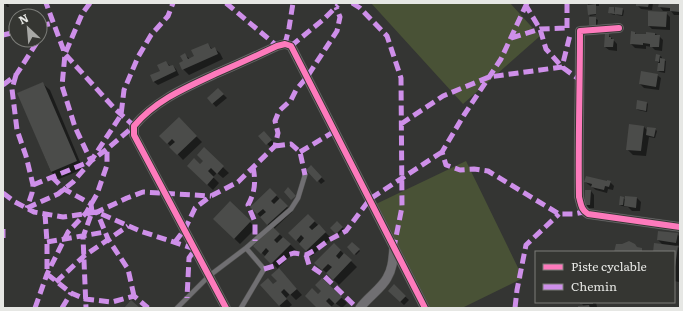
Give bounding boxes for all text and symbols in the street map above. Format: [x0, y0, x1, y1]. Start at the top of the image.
north arrow [8, 8, 48, 48]
text: N [16, 9, 31, 27]
legend [535, 251, 675, 303]
text: Piste cyclable [571, 257, 647, 275]
text: Chemin [571, 277, 617, 295]

